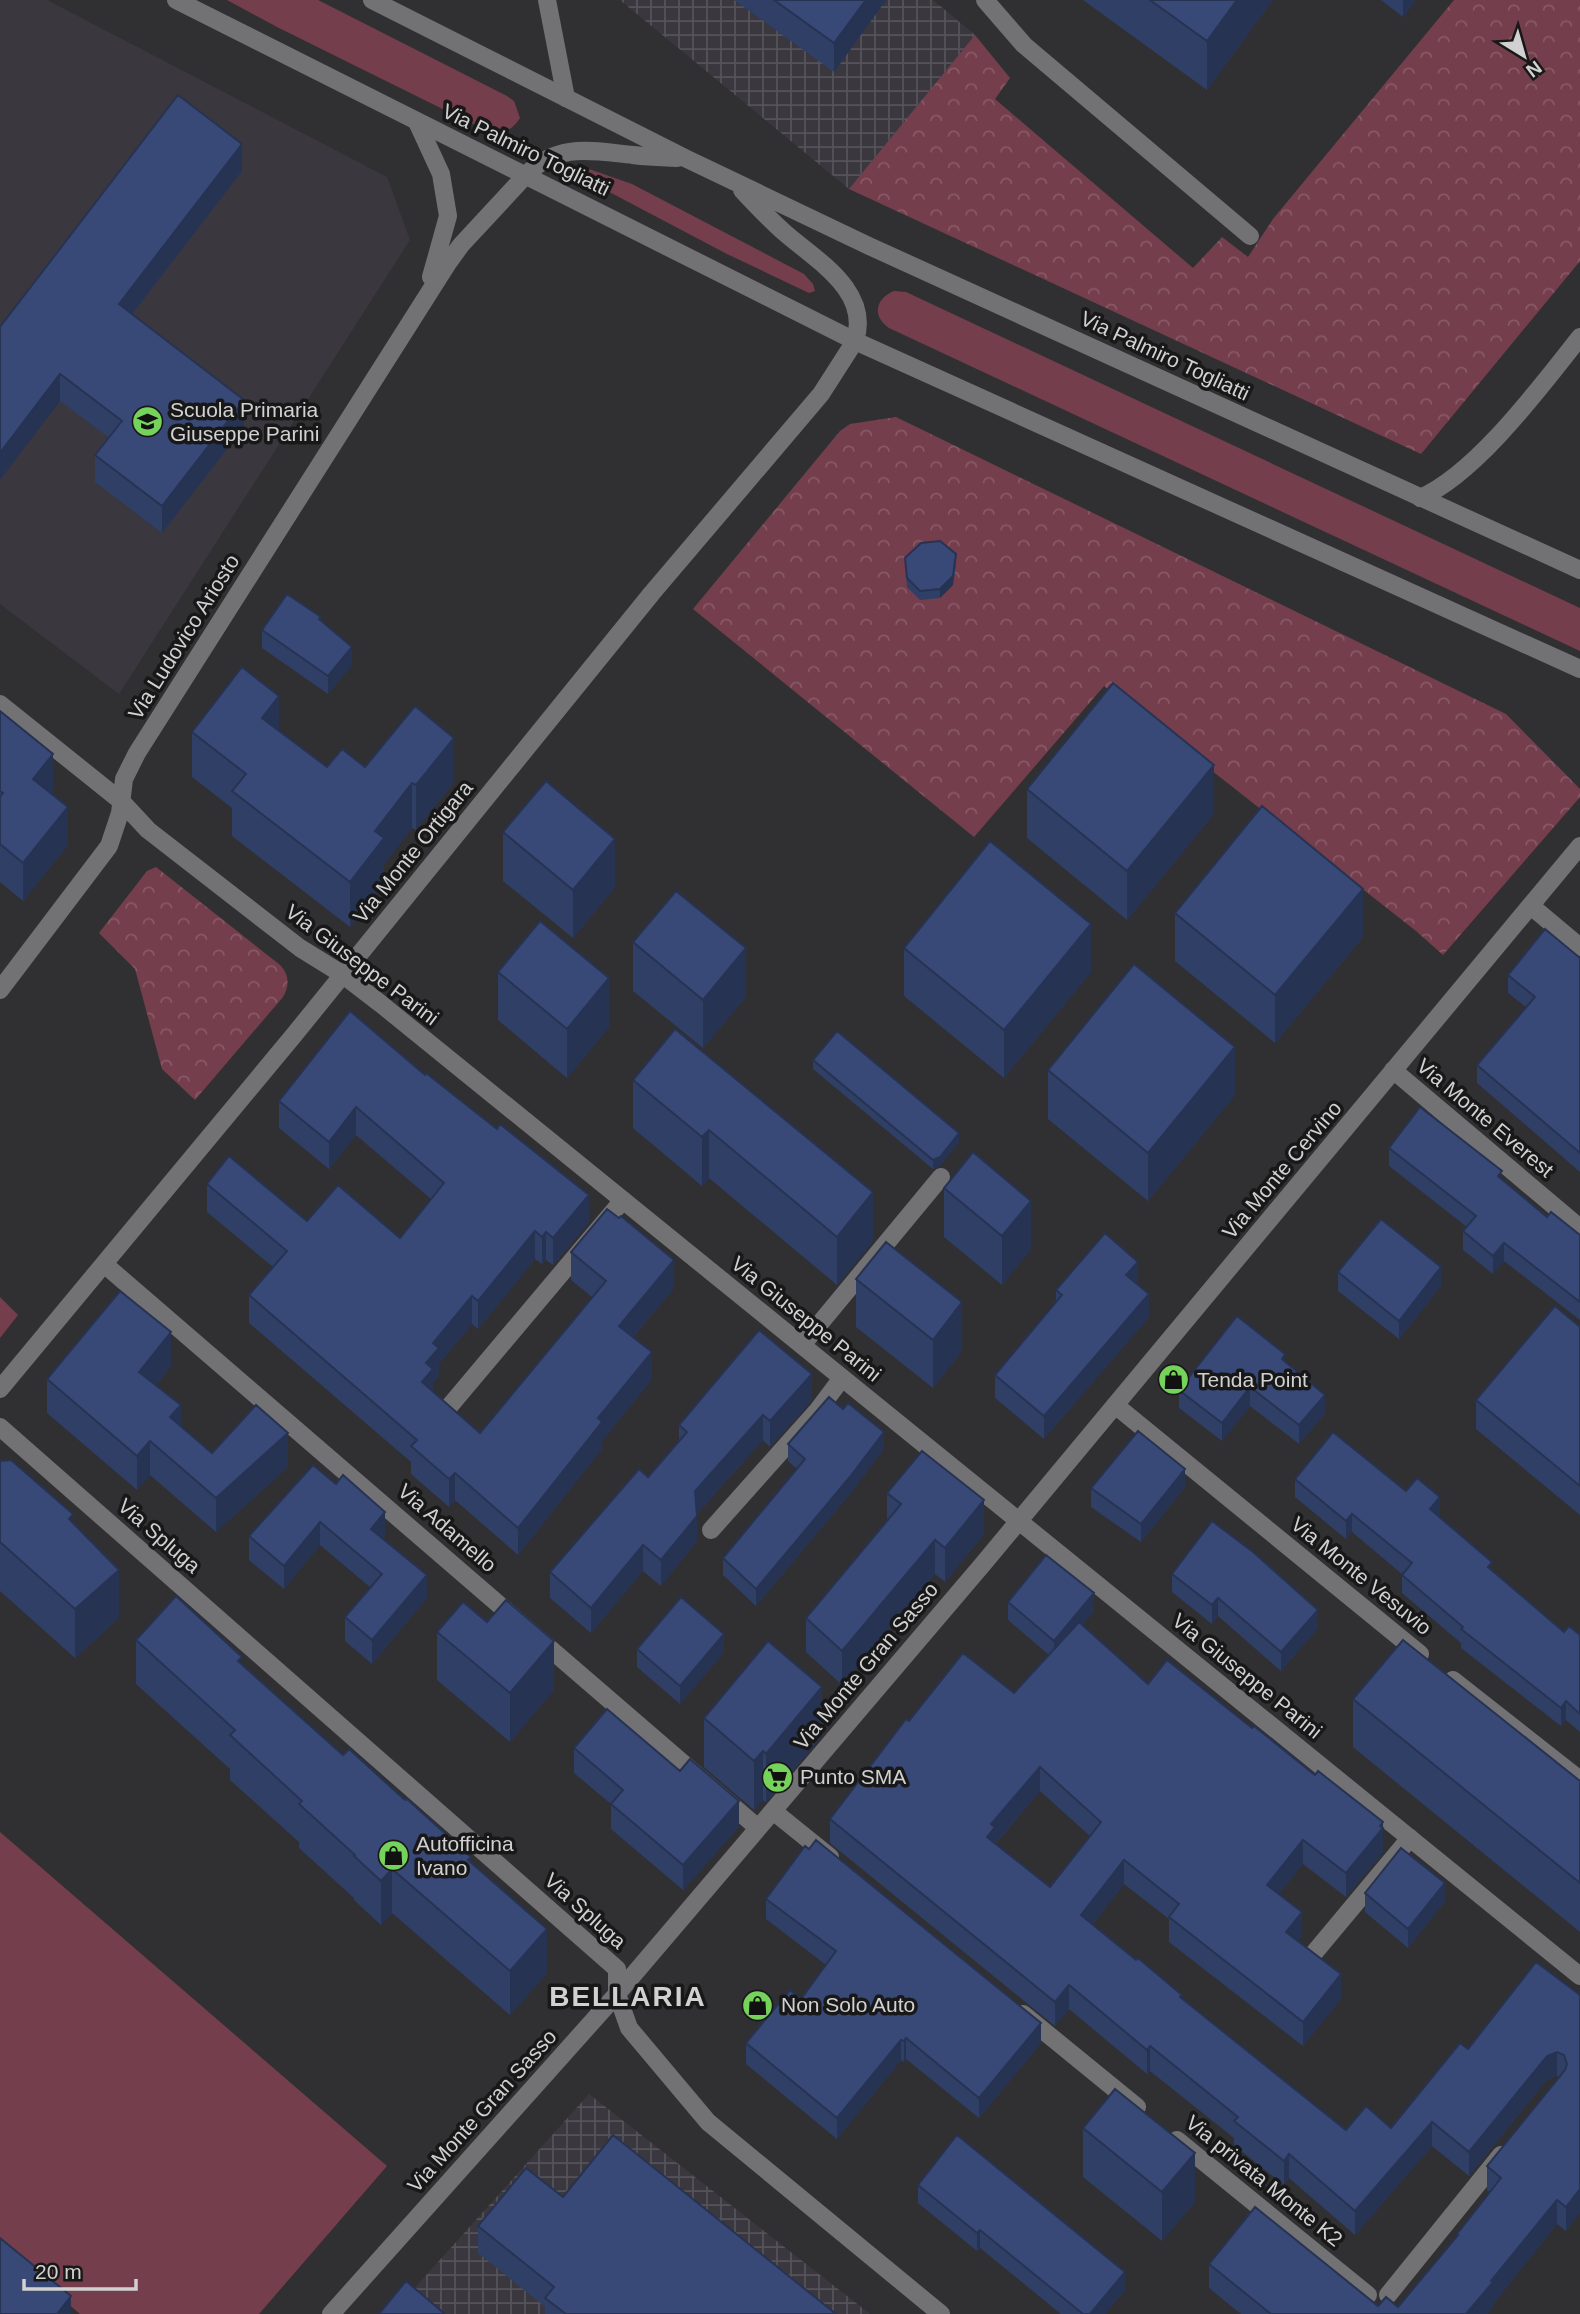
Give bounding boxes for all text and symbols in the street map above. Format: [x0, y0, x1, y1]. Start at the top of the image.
north arrow [1489, 21, 1559, 91]
text: N [1522, 57, 1546, 82]
street label: Via Palmiro Togliatti [439, 99, 614, 200]
street label: Via Palmiro Togliatti [1077, 306, 1253, 405]
place label: Scuola Primaria Giuseppe Parini [170, 398, 319, 445]
school or university icon: Scuola Primaria Giuseppe Parini [130, 405, 164, 439]
street label: Via Ludovico Ariosto [124, 550, 244, 723]
street label: Via Monte Ortigara [348, 776, 477, 927]
street label: Via Giuseppe Parini [281, 900, 443, 1030]
street label: Via Monte Everest [1412, 1054, 1558, 1182]
street label: Via Monte Cervino [1217, 1096, 1346, 1243]
street label: Via Giuseppe Parini [727, 1251, 886, 1386]
shop icon: Tenda Point [1157, 1363, 1191, 1397]
place label: Tenda Point [1197, 1368, 1308, 1391]
street label: Via Adamello [394, 1479, 501, 1576]
street label: Via Spluga [114, 1494, 205, 1578]
street label: Via Monte Vesuvio [1287, 1512, 1436, 1639]
street label: Via Monte Gran Sasso [789, 1578, 942, 1754]
street label: Via Giuseppe Parini [1168, 1608, 1327, 1743]
supermarket icon: Punto SMA [760, 1760, 794, 1794]
place label: Punto SMA [800, 1765, 906, 1788]
place label: Autofficina Ivano [416, 1832, 514, 1879]
shop icon: Autofficina Ivano [376, 1839, 410, 1873]
street label: Via Spluga [540, 1868, 631, 1953]
district label: BELLARIA [549, 1981, 707, 2012]
shop icon: Non Solo Auto [741, 1988, 775, 2022]
place label: Non Solo Auto [781, 1993, 915, 2016]
street label: Via Monte Gran Sasso [403, 2025, 561, 2197]
street label: Via privata Monte K2 [1181, 2110, 1347, 2251]
scale bar [24, 2248, 136, 2292]
text: 20 m [35, 2260, 82, 2283]

